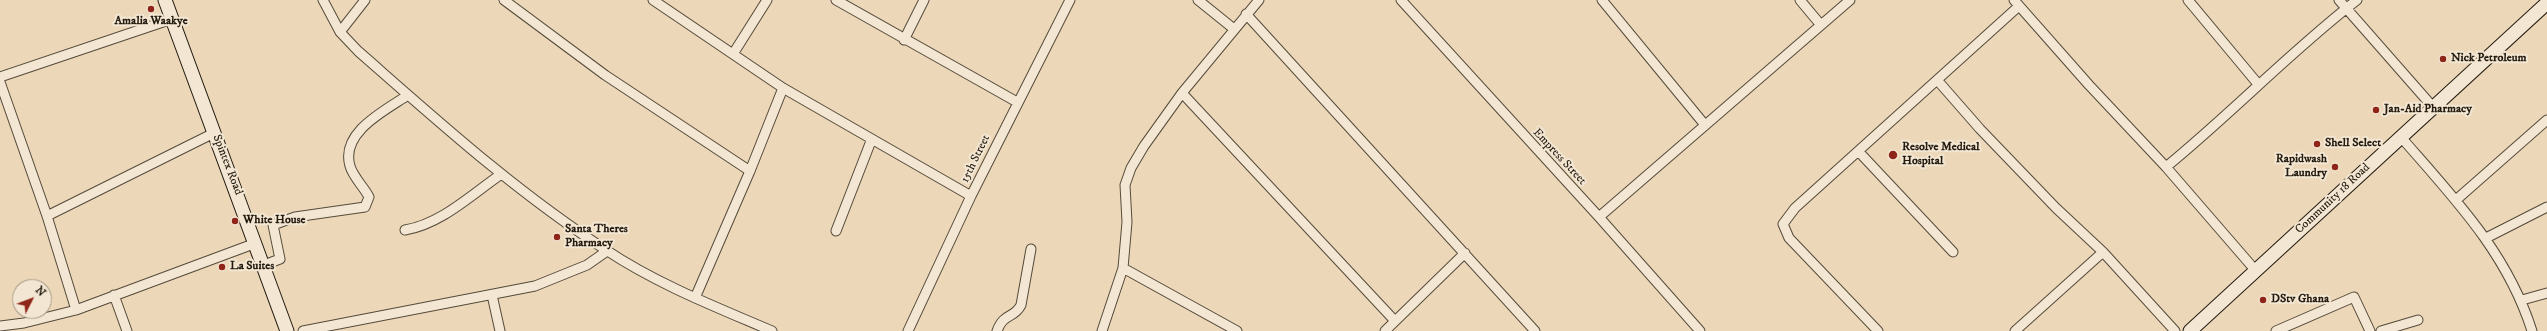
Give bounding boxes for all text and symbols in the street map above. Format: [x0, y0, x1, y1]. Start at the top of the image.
marker: Amalia Waakye [146, 4, 156, 14]
place label: Amalia Waakye [114, 15, 188, 29]
place label: Nick Petroleum [2451, 52, 2527, 66]
marker: Nick Petroleum [2438, 54, 2448, 64]
place label: Jan-Aid Pharmacy [2384, 103, 2472, 117]
marker: Jan-Aid Pharmacy [2371, 105, 2381, 115]
street label: Empress Street [1529, 126, 1589, 188]
street label: Spintex Road [209, 133, 245, 197]
street label: 15th Street [958, 133, 994, 185]
place label: Shell Select [2325, 137, 2381, 151]
marker: Shell Select [2312, 139, 2322, 149]
place label: Resolve Medical Hospital [1902, 141, 1980, 169]
marker: Resolve Medical Hospital [1887, 149, 1899, 161]
place label: Rapidwash Laundry [2276, 153, 2327, 181]
street label: Community 18 Road [2293, 161, 2373, 237]
marker: Rapidwash Laundry [2330, 162, 2340, 172]
place label: White House [243, 214, 306, 228]
marker: White House [230, 216, 240, 226]
place label: Santa Theres Pharmacy [565, 223, 628, 251]
marker: Santa Theres Pharmacy [552, 232, 562, 242]
place label: La Suites [230, 260, 274, 274]
marker: La Suites [217, 262, 227, 272]
north arrow [12, 279, 52, 319]
text: N [32, 284, 48, 300]
place label: DStv Ghana [2271, 293, 2329, 307]
marker: DStv Ghana [2258, 295, 2268, 305]

